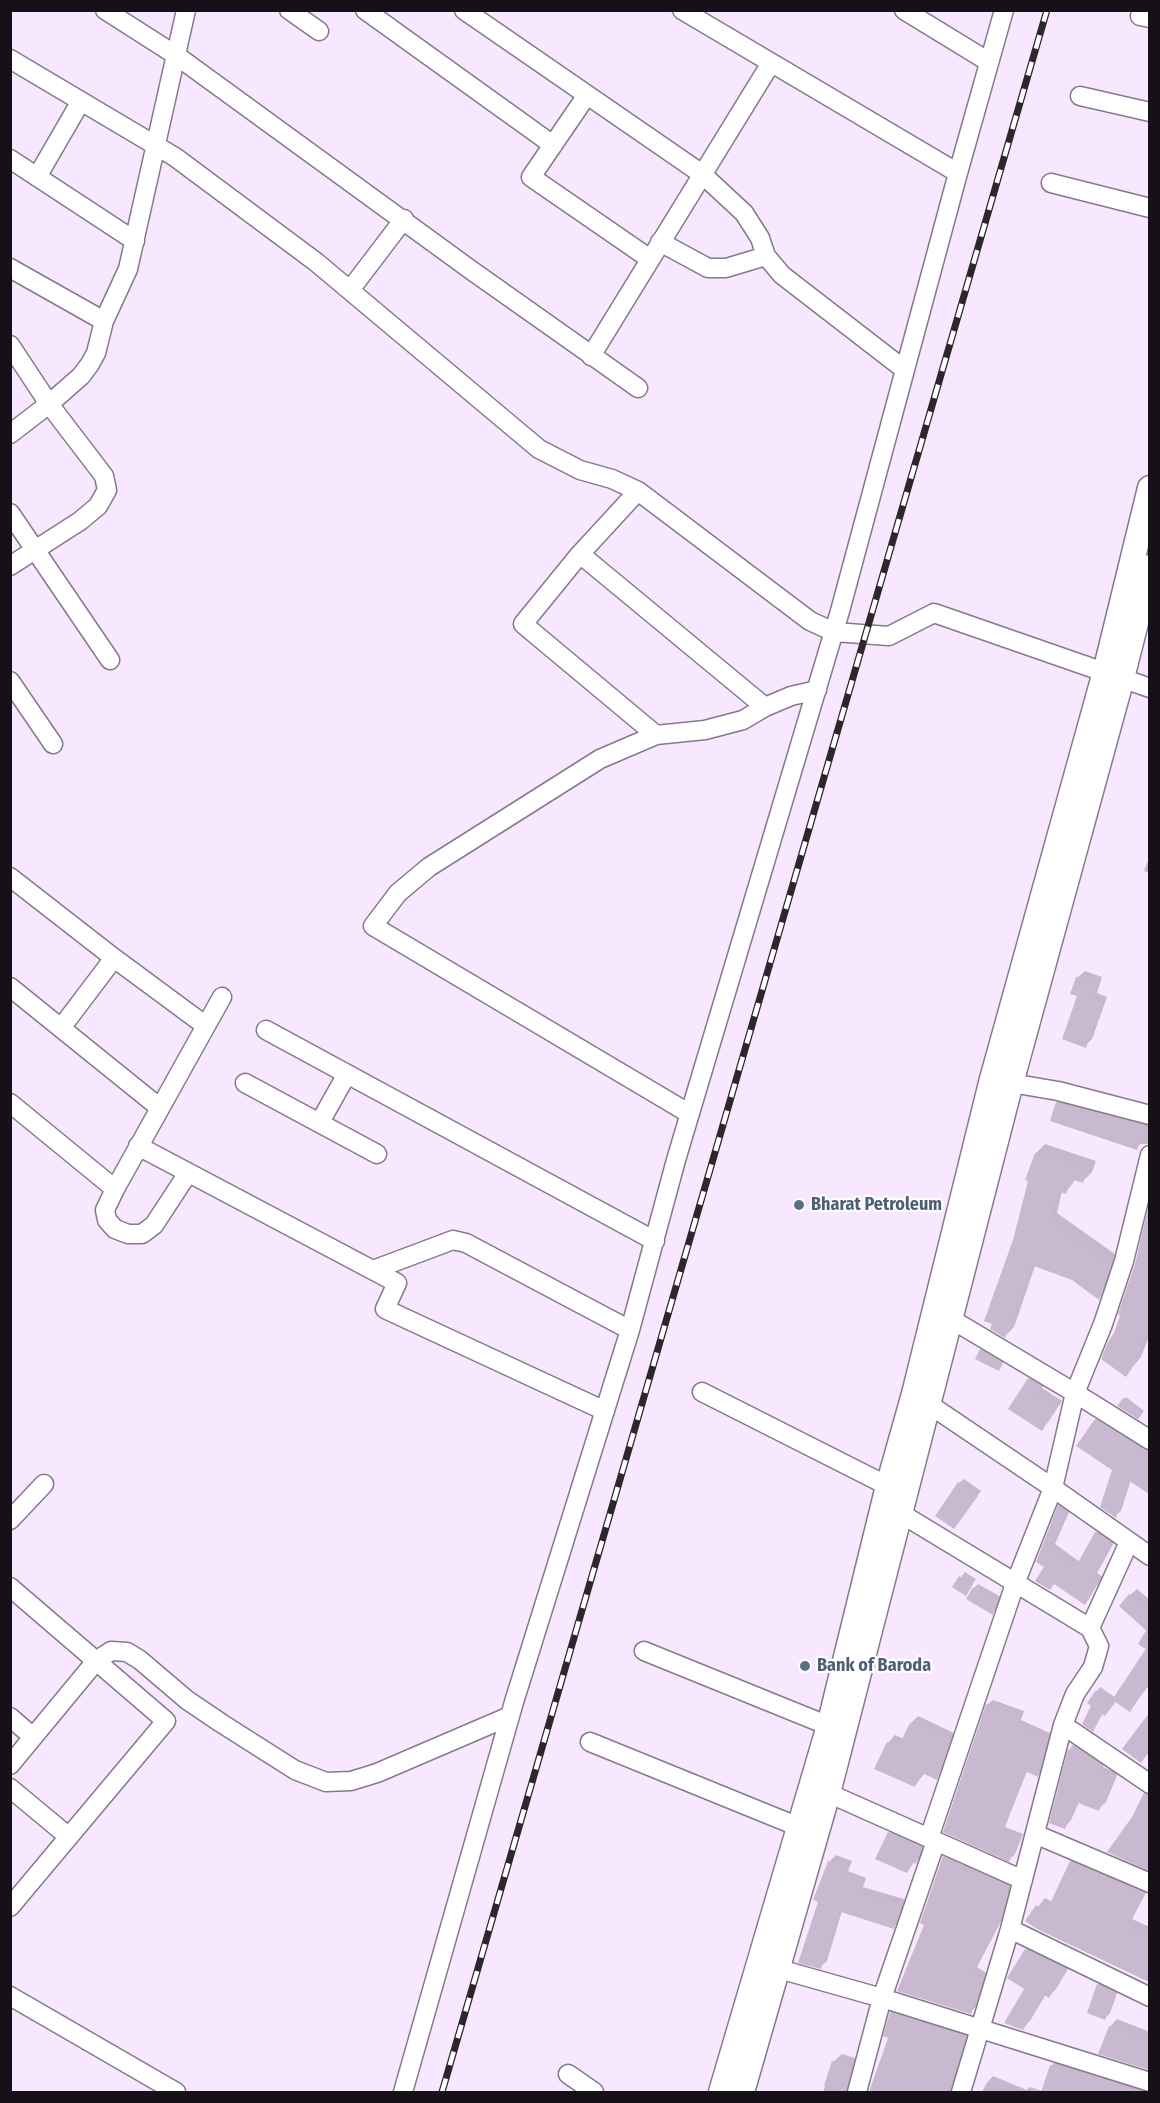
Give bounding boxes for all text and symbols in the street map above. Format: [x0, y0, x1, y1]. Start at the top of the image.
place label: Bharat Petroleum [811, 1194, 942, 1216]
marker: Bharat Petroleum [792, 1198, 806, 1212]
place label: Bank of Baroda [817, 1655, 931, 1677]
marker: Bank of Baroda [798, 1659, 812, 1673]

